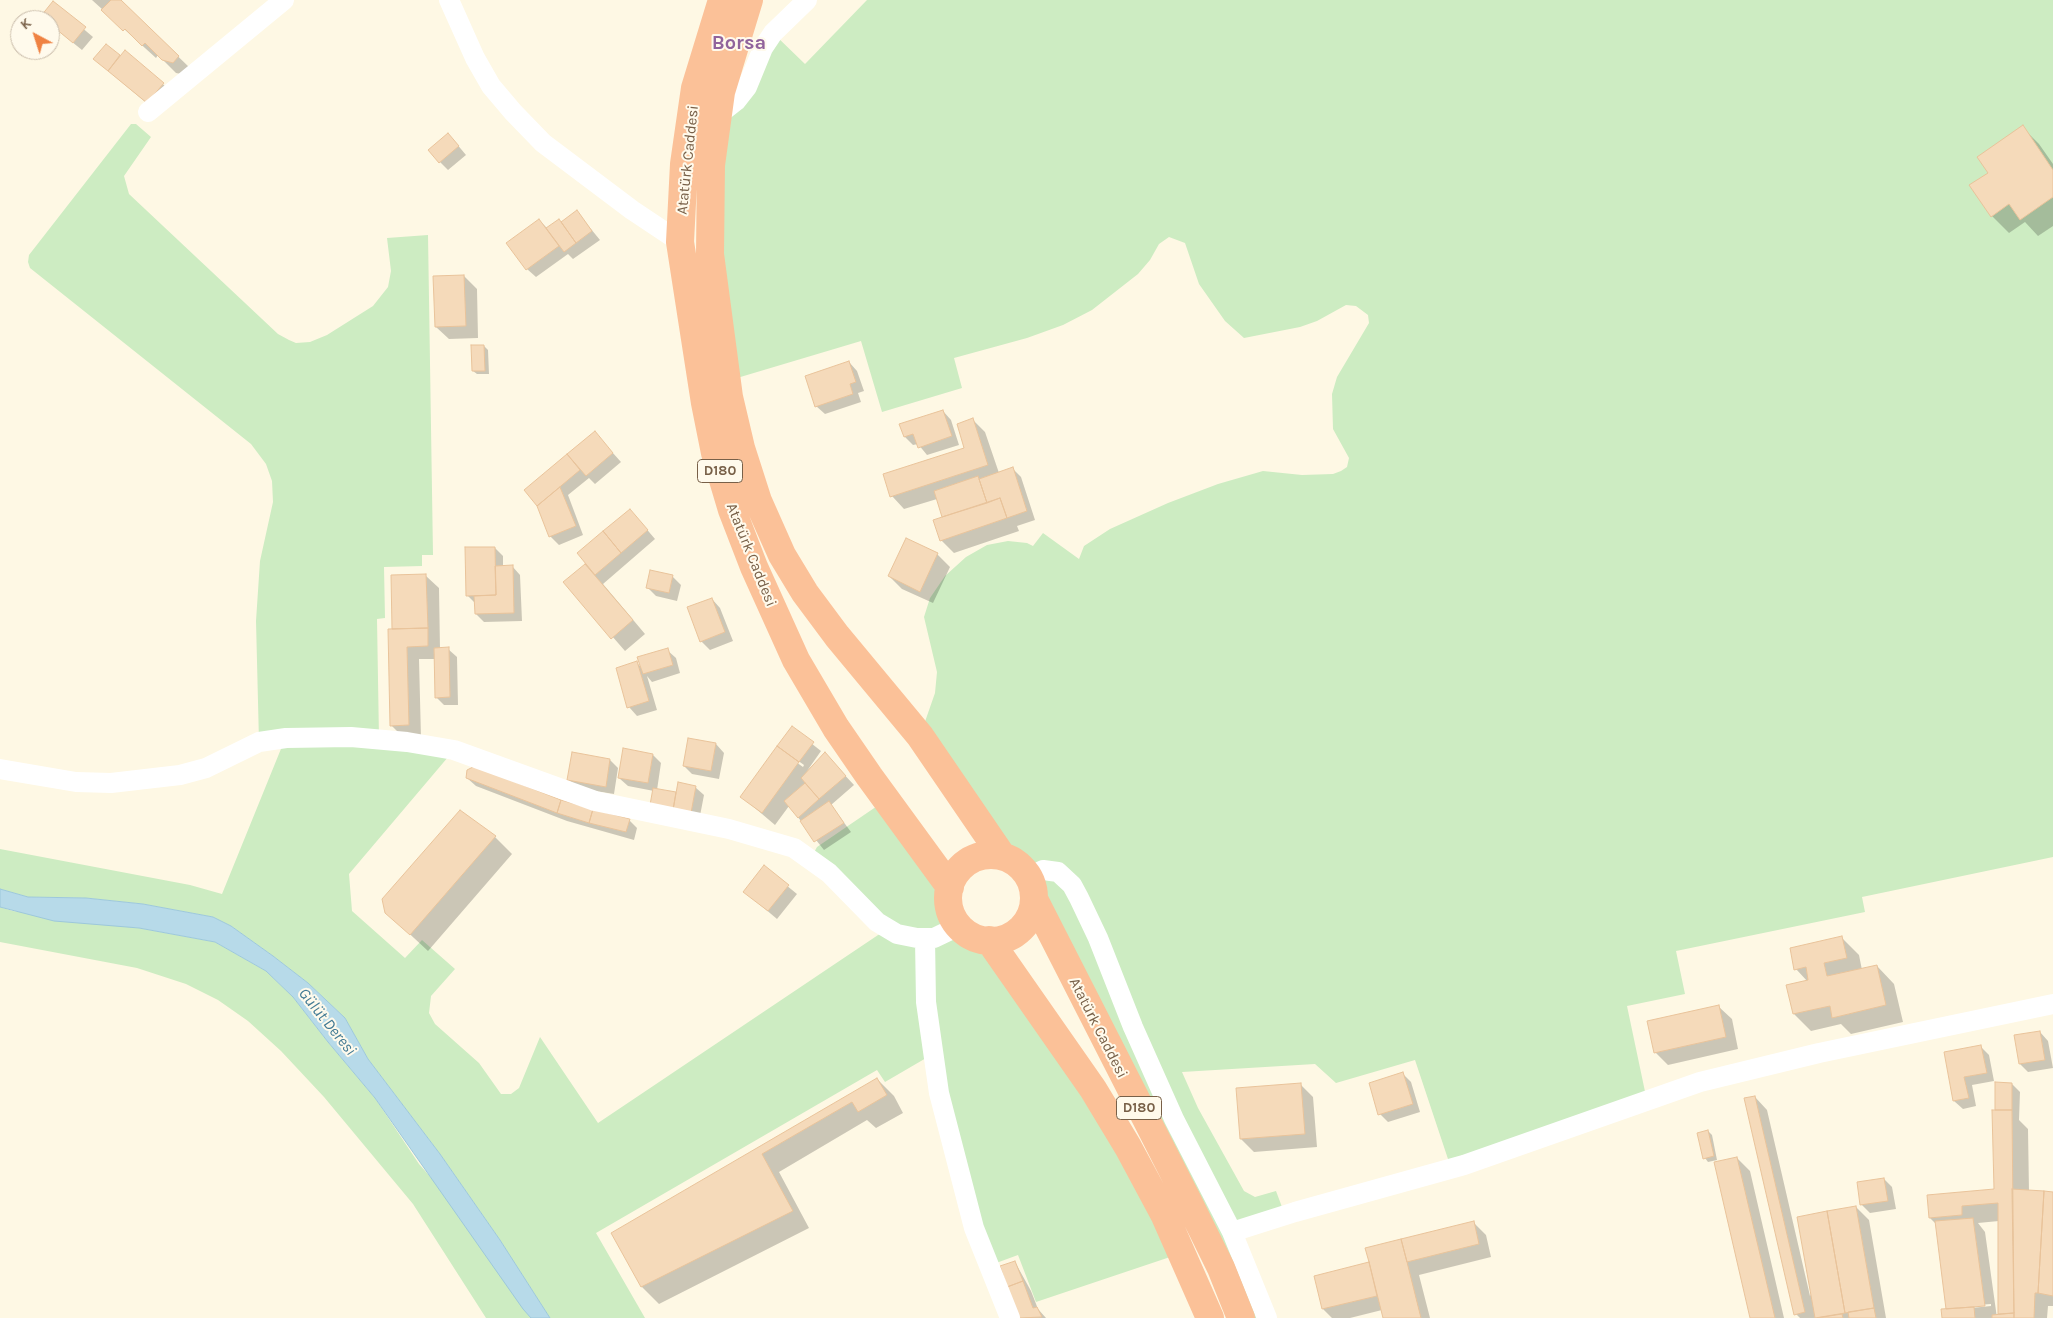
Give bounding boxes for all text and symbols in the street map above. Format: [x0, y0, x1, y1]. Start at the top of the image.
north arrow [10, 10, 60, 60]
text: K [17, 14, 35, 33]
district label: Borsa [712, 31, 766, 55]
street label: Atatürk Caddesi [673, 104, 703, 216]
road number: D180 [698, 460, 742, 482]
street label: Atatürk Caddesi [722, 501, 780, 609]
street label: Atatürk Caddesi [1065, 975, 1131, 1081]
water label: Gülüt Deresi [294, 984, 360, 1060]
road number: D180 [1116, 1096, 1162, 1120]

